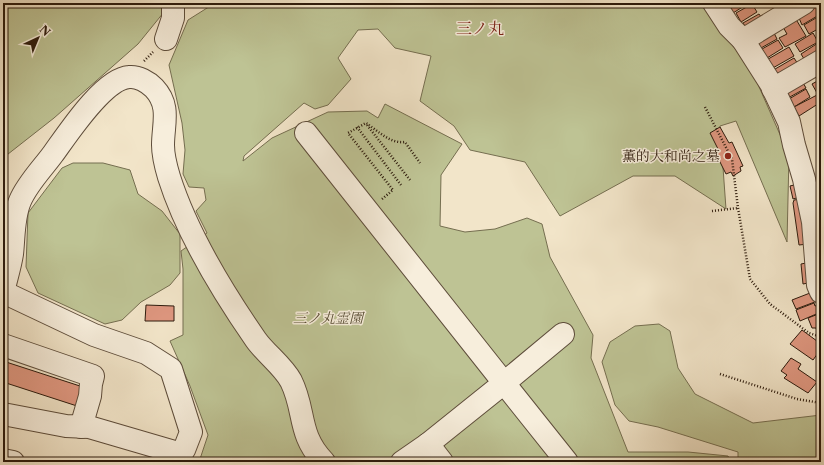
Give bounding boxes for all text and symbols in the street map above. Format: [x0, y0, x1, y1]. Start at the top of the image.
north arrow [18, 18, 58, 58]
district label: 三ノ丸 [456, 18, 504, 38]
text: N [37, 22, 54, 39]
place label: 薫的大和尚之墓 [622, 147, 720, 165]
marker: 薫的大和尚之墓 [723, 151, 733, 161]
park label: 三ノ丸霊園 [293, 309, 365, 327]

